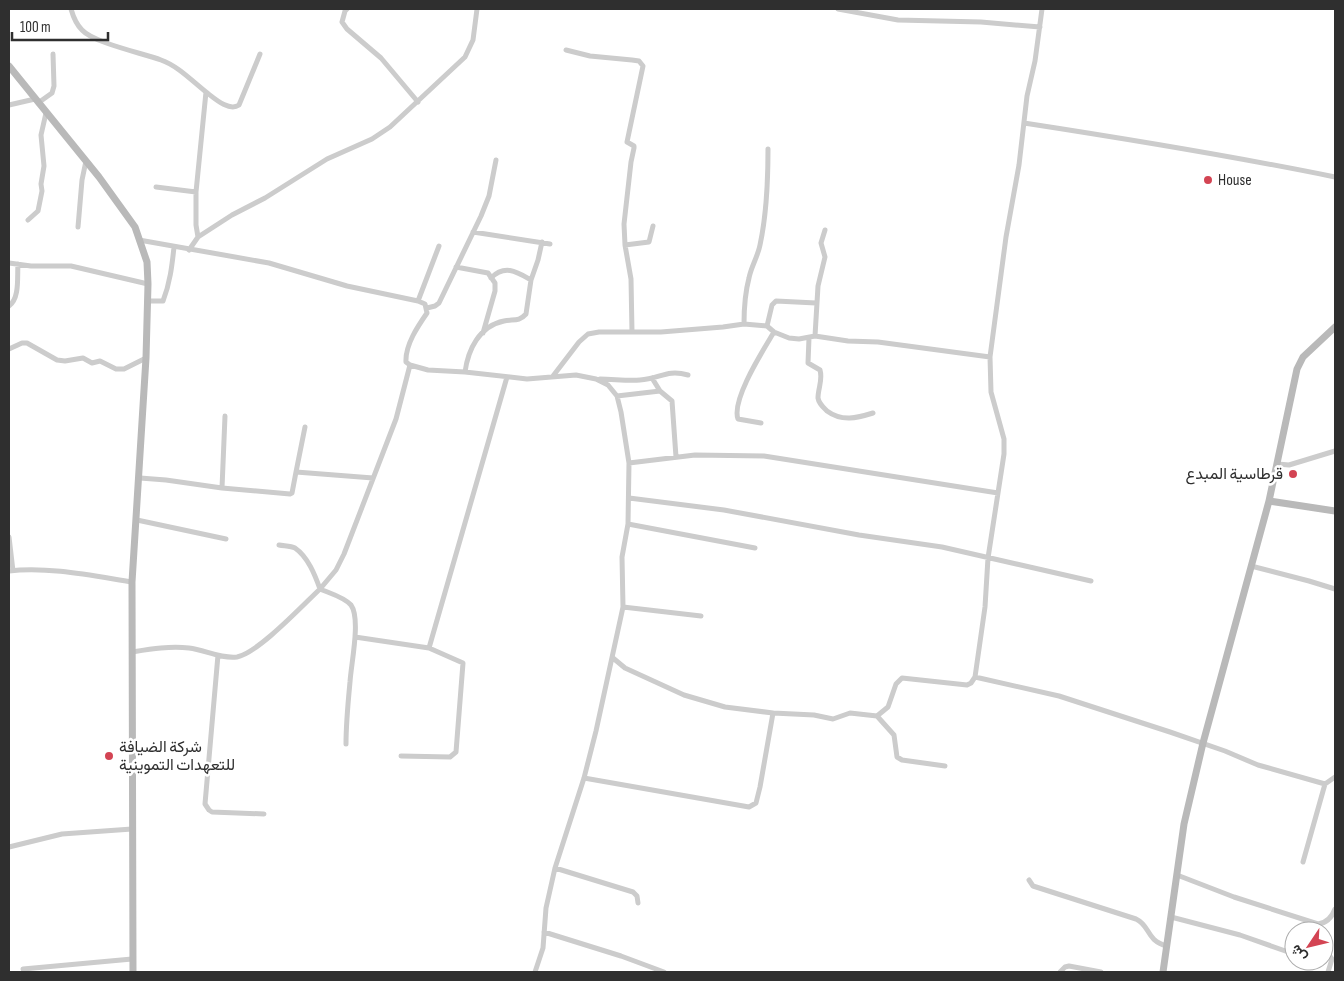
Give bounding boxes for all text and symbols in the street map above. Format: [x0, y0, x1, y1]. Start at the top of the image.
scale bar [12, 10, 109, 42]
text: 100 m [20, 18, 51, 37]
place label: House [1218, 171, 1252, 190]
marker: House [1202, 174, 1214, 186]
place label: قرطاسية المبدع [1185, 465, 1283, 485]
marker: قرطاسية المبدع [1287, 468, 1299, 480]
place label: شركة الضيافة للتعهدات التموينية [119, 738, 235, 775]
marker: شركة الضيافة للتعهدات التموينية [103, 750, 115, 762]
north arrow [1284, 921, 1334, 971]
text: ش [1287, 941, 1311, 965]

